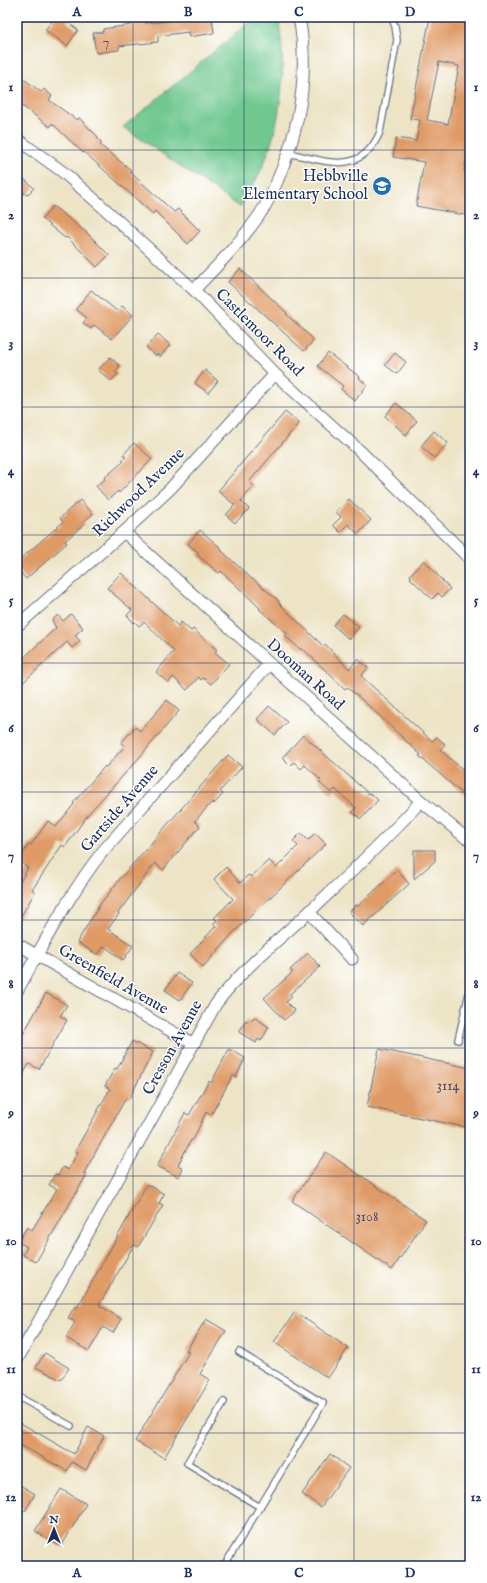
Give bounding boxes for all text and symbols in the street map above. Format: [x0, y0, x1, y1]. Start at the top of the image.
text: A [72, 4, 83, 21]
text: B [184, 4, 193, 21]
text: C [294, 4, 304, 21]
text: D [405, 4, 416, 21]
house number: 7 [103, 33, 109, 51]
text: 1 [9, 79, 14, 96]
text: 1 [474, 79, 479, 96]
place label: Hebbville Elementary School [242, 167, 369, 205]
school or university icon: Hebbville Elementary School [371, 175, 393, 197]
text: 2 [8, 207, 14, 224]
text: 2 [473, 207, 479, 224]
street label: Castlemoor Road [211, 285, 307, 381]
text: 3 [9, 335, 14, 352]
text: 3 [474, 335, 479, 352]
street label: Richwood Avenue [89, 444, 189, 542]
text: 4 [8, 463, 15, 480]
text: 4 [473, 463, 480, 480]
text: 5 [9, 592, 14, 609]
text: 5 [474, 592, 479, 609]
street label: Dooman Road [262, 635, 348, 715]
text: 6 [8, 720, 14, 737]
text: 6 [473, 720, 479, 737]
street label: Gartside Avenue [77, 761, 163, 857]
text: 7 [8, 848, 14, 865]
text: 7 [473, 848, 479, 865]
street label: Greenfield Avenue [54, 940, 172, 1020]
text: 8 [8, 976, 14, 993]
text: 8 [473, 976, 479, 993]
street label: Cresson Avenue [139, 997, 207, 1099]
house number: 3114 [437, 1077, 459, 1095]
text: 9 [7, 1105, 14, 1122]
text: 9 [472, 1105, 479, 1122]
house number: 3108 [356, 1208, 378, 1226]
text: 10 [5, 1233, 17, 1250]
text: 10 [470, 1233, 482, 1250]
text: 11 [6, 1361, 16, 1378]
text: 11 [471, 1361, 481, 1378]
text: 12 [6, 1489, 16, 1506]
text: 12 [471, 1489, 481, 1506]
north arrow [34, 1509, 74, 1549]
text: N [48, 1513, 59, 1527]
text: A [72, 1565, 83, 1582]
text: B [184, 1565, 193, 1582]
text: C [294, 1565, 304, 1582]
text: D [405, 1565, 416, 1582]

